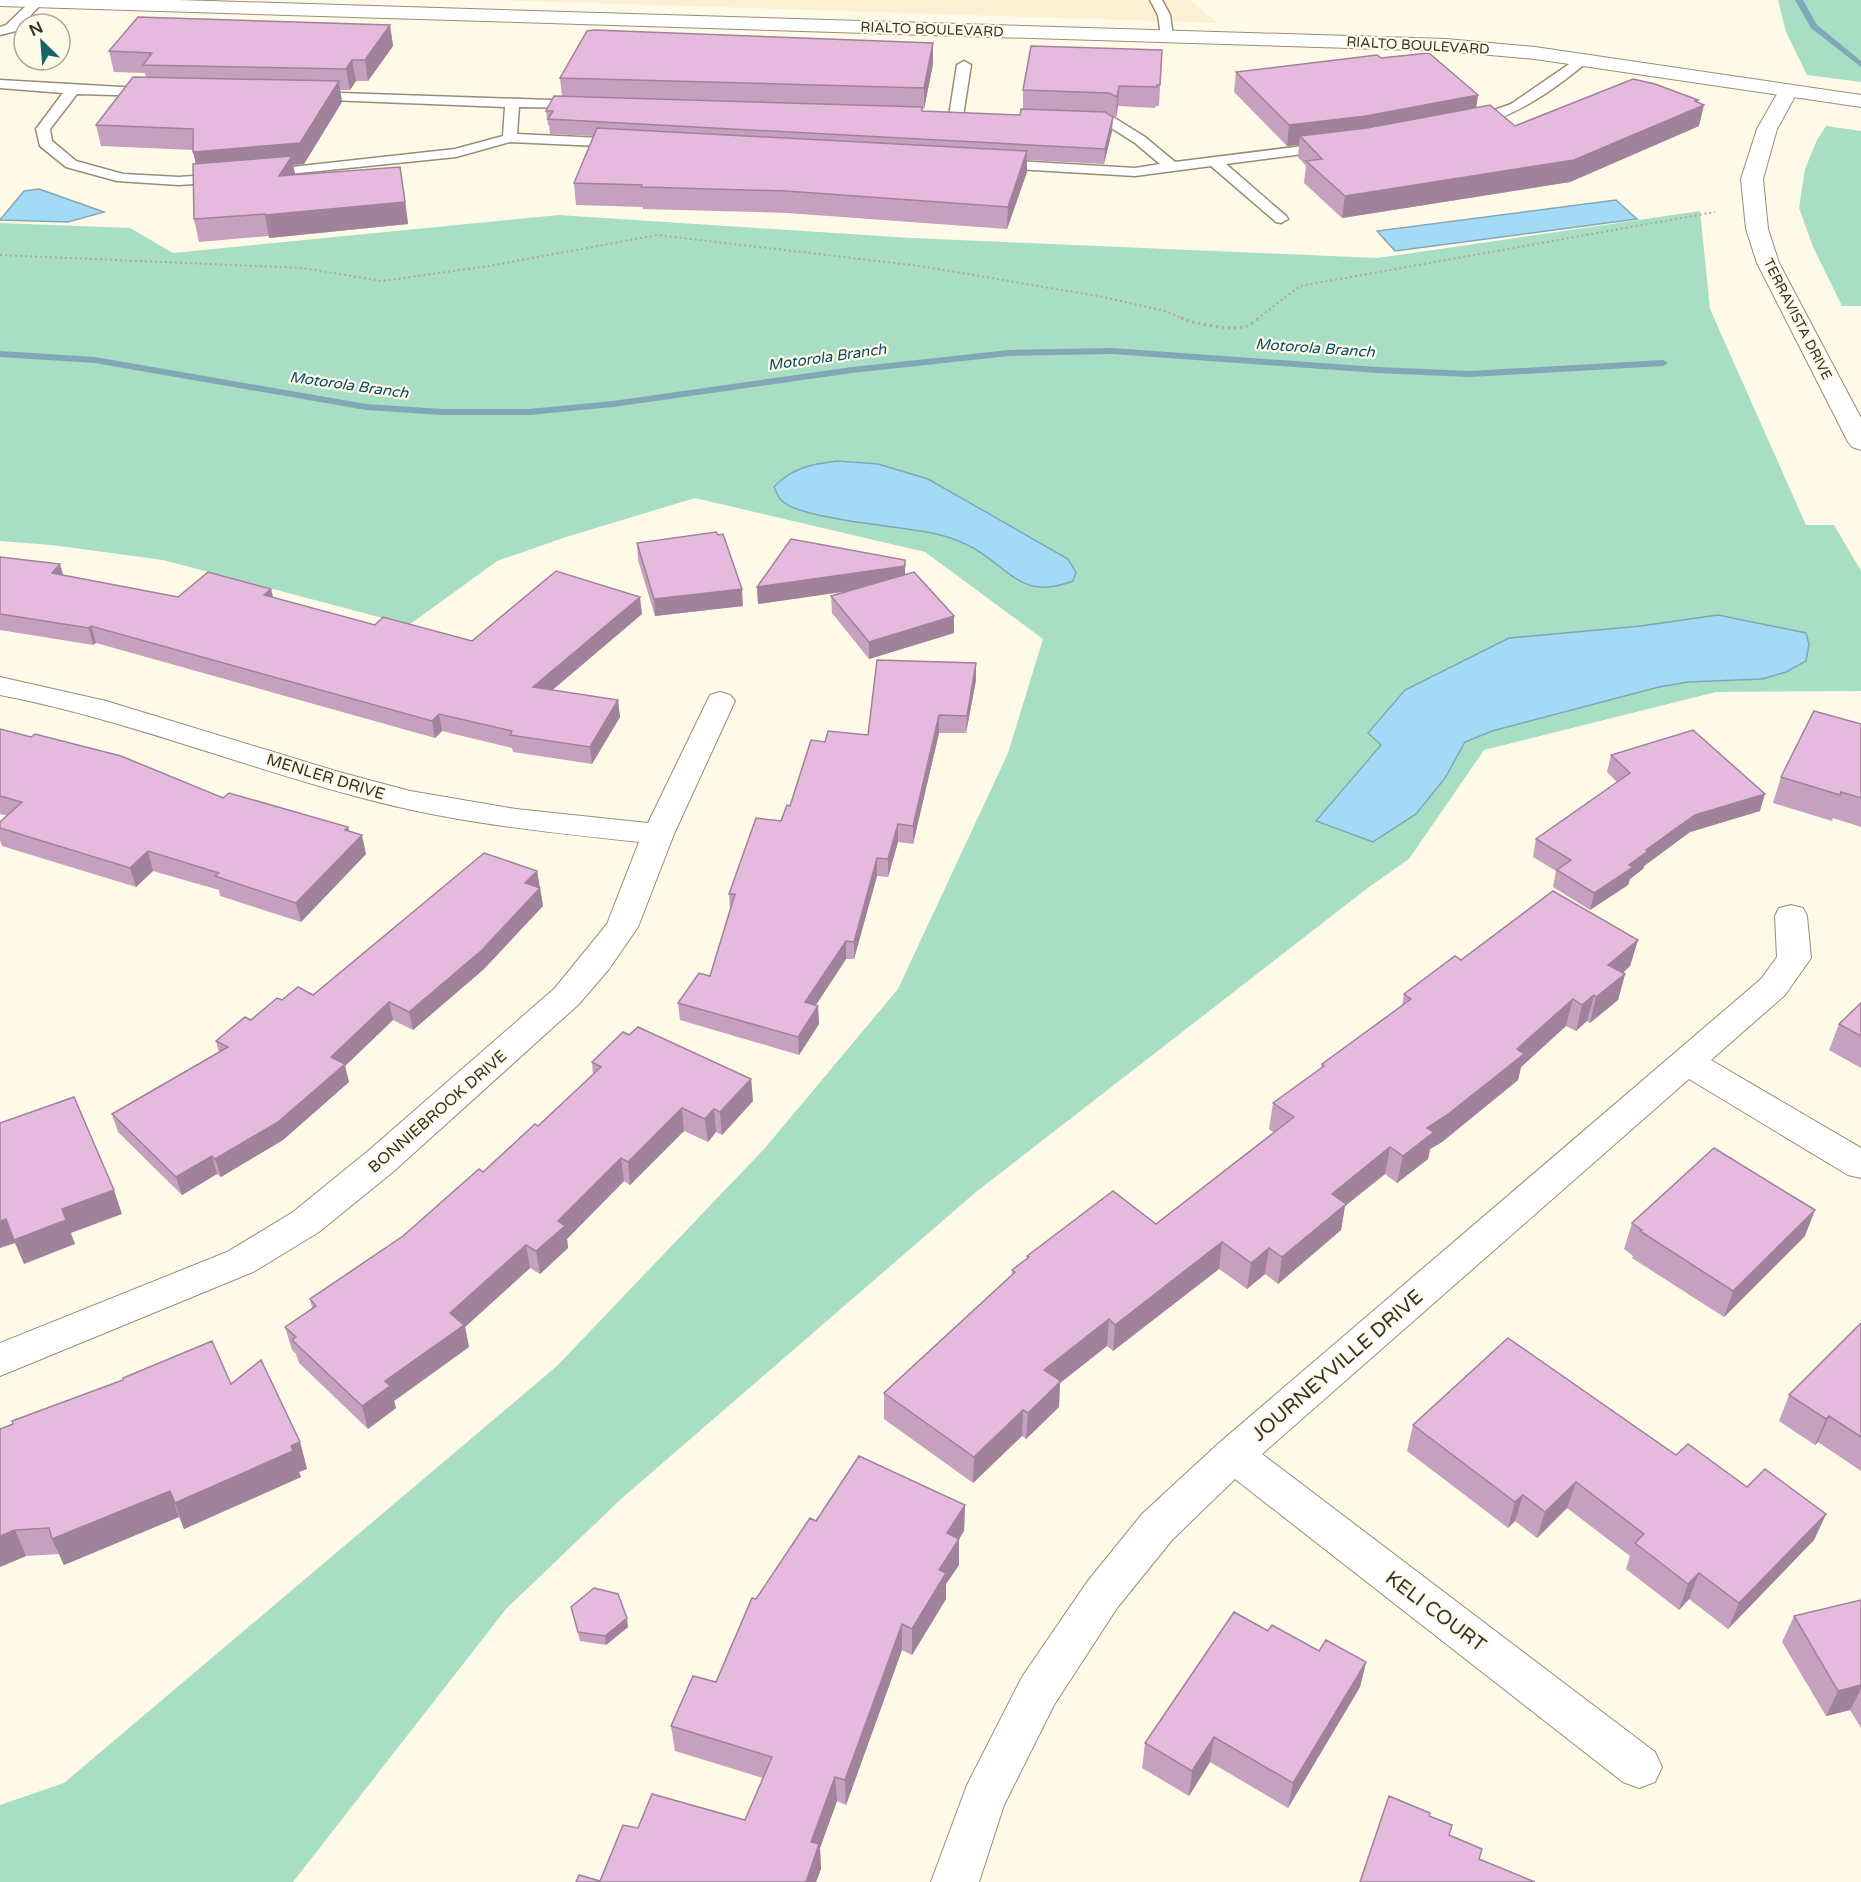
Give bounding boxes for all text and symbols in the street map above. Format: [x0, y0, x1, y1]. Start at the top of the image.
north arrow [12, 12, 72, 72]
text: N [26, 18, 46, 41]
street label: RIALTO BOULEVARD [860, 19, 1004, 40]
street label: RIALTO BOULEVARD [1346, 33, 1490, 58]
street label: TERRAVISTA DRIVE [1760, 256, 1836, 383]
water label: Motorola Branch [1255, 335, 1376, 361]
water label: Motorola Branch [767, 340, 888, 374]
water label: Motorola Branch [289, 368, 410, 402]
street label: MENLER DRIVE [264, 749, 387, 804]
street label: BONNIEBROOK DRIVE [364, 1046, 511, 1177]
street label: JOURNEYVILLE DRIVE [1247, 1285, 1428, 1447]
street label: KELI COURT [1380, 1566, 1491, 1657]

